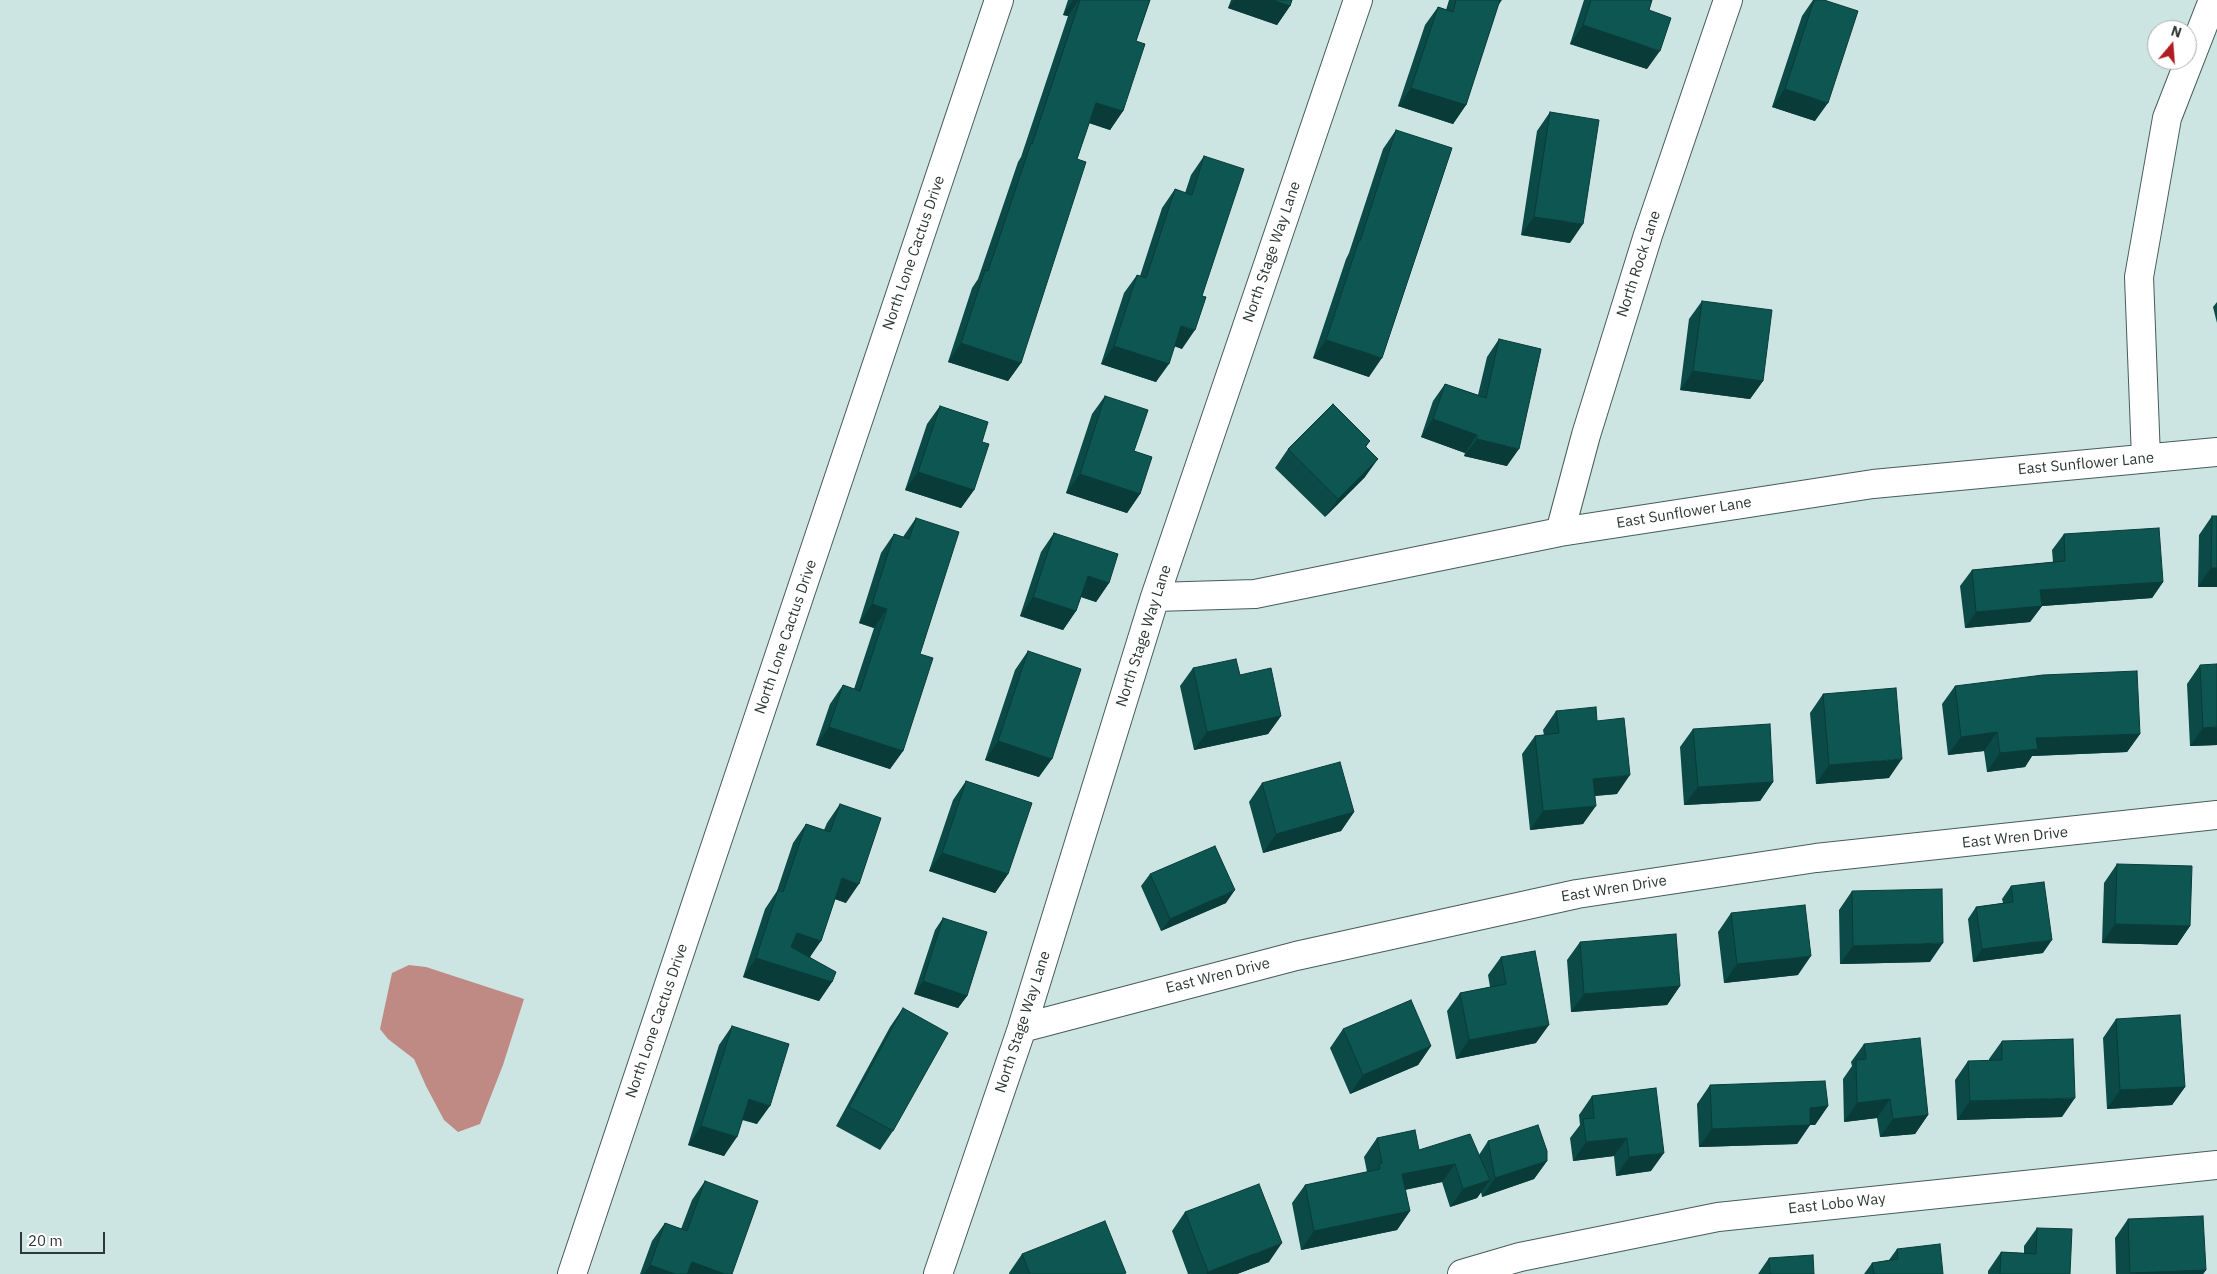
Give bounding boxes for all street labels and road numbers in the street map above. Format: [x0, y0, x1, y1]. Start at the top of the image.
street label: North Lone Cactus Drive [879, 173, 949, 333]
street label: North Stage Way Lane [1239, 179, 1305, 325]
street label: North Rock Lane [1613, 208, 1665, 320]
street label: East Sunflower Lane [2017, 449, 2155, 479]
street label: East Sunflower Lane [1615, 493, 1753, 533]
street label: North Lone Cactus Drive [751, 557, 821, 717]
street label: North Stage Way Lane [1113, 563, 1175, 709]
street label: East Wren Drive [1961, 823, 2069, 853]
street label: East Wren Drive [1560, 872, 1668, 906]
street label: North Lone Cactus Drive [622, 941, 692, 1101]
street label: North Stage Way Lane [992, 949, 1054, 1095]
street label: East Wren Drive [1164, 954, 1272, 998]
street label: East Lobo Way [1787, 1190, 1887, 1218]

